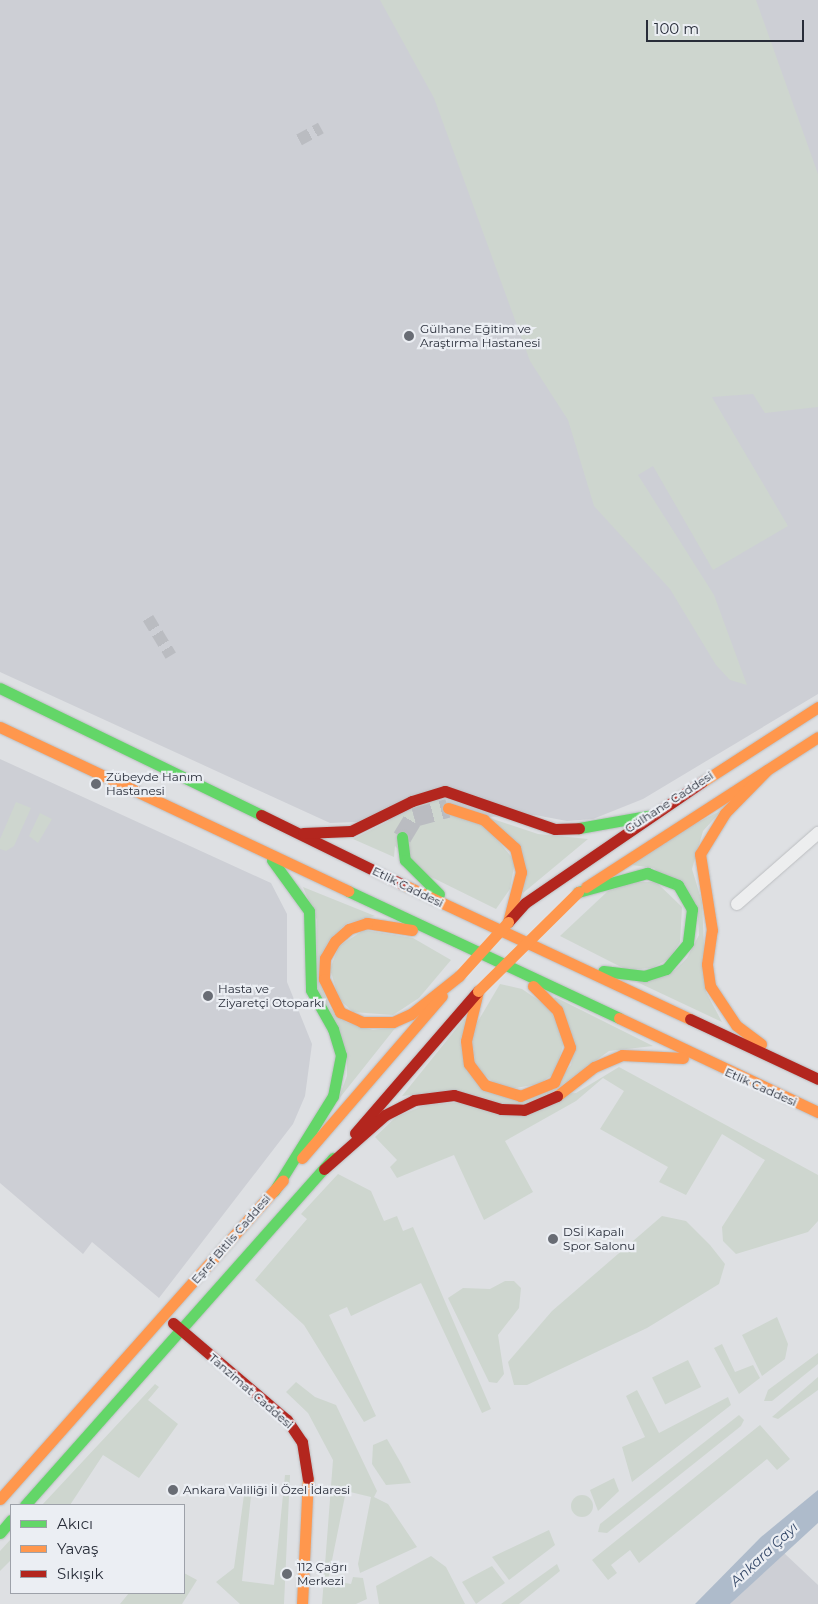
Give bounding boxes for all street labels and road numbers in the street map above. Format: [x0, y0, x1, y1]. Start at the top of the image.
street label: Gülhane Caddesi [622, 768, 716, 836]
street label: Etlik Caddesi [370, 864, 446, 910]
street label: Etlik Caddesi [723, 1065, 799, 1109]
street label: Eşref Bitlis Caddesi [188, 1191, 274, 1287]
street label: Tanzimat Caddesi [206, 1350, 296, 1432]

